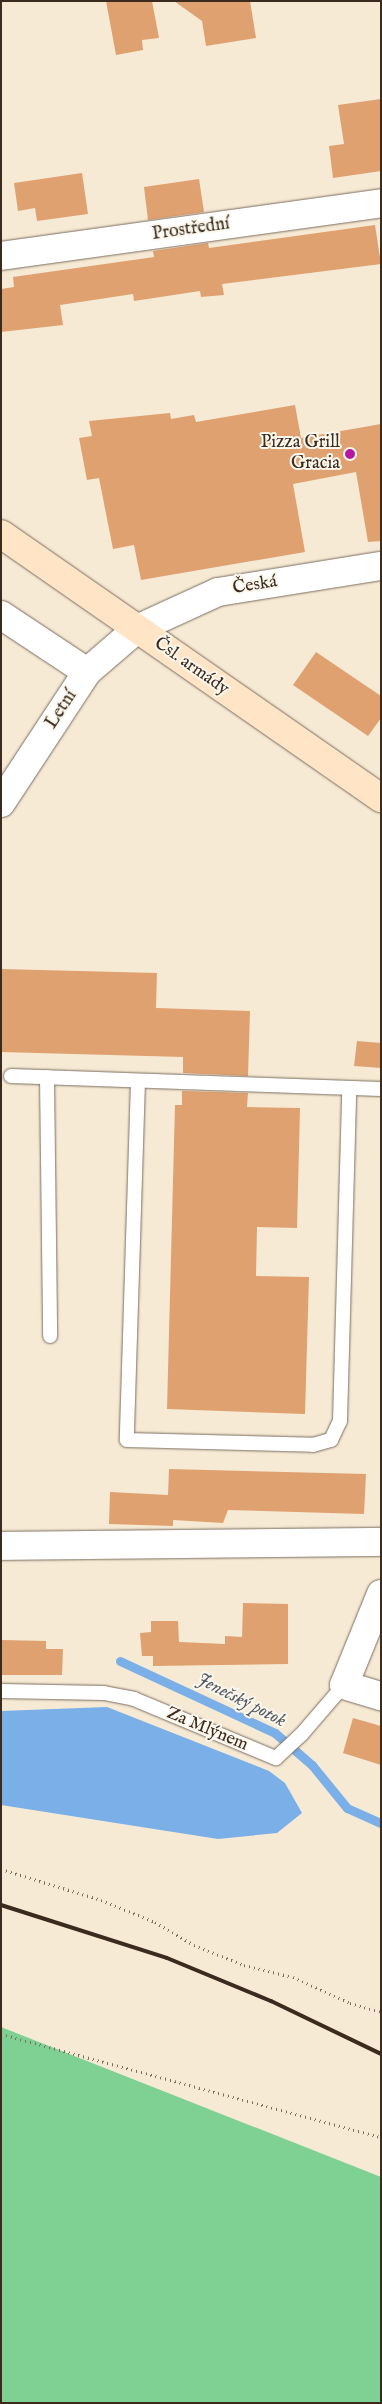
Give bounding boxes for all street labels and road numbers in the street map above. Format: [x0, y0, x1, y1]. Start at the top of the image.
street label: Prostřední [151, 214, 231, 246]
street label: Česká [231, 572, 279, 600]
street label: Čsl. armády [149, 633, 233, 701]
street label: Letní [42, 687, 82, 733]
street label: Za Mlýnem [163, 1703, 251, 1757]

